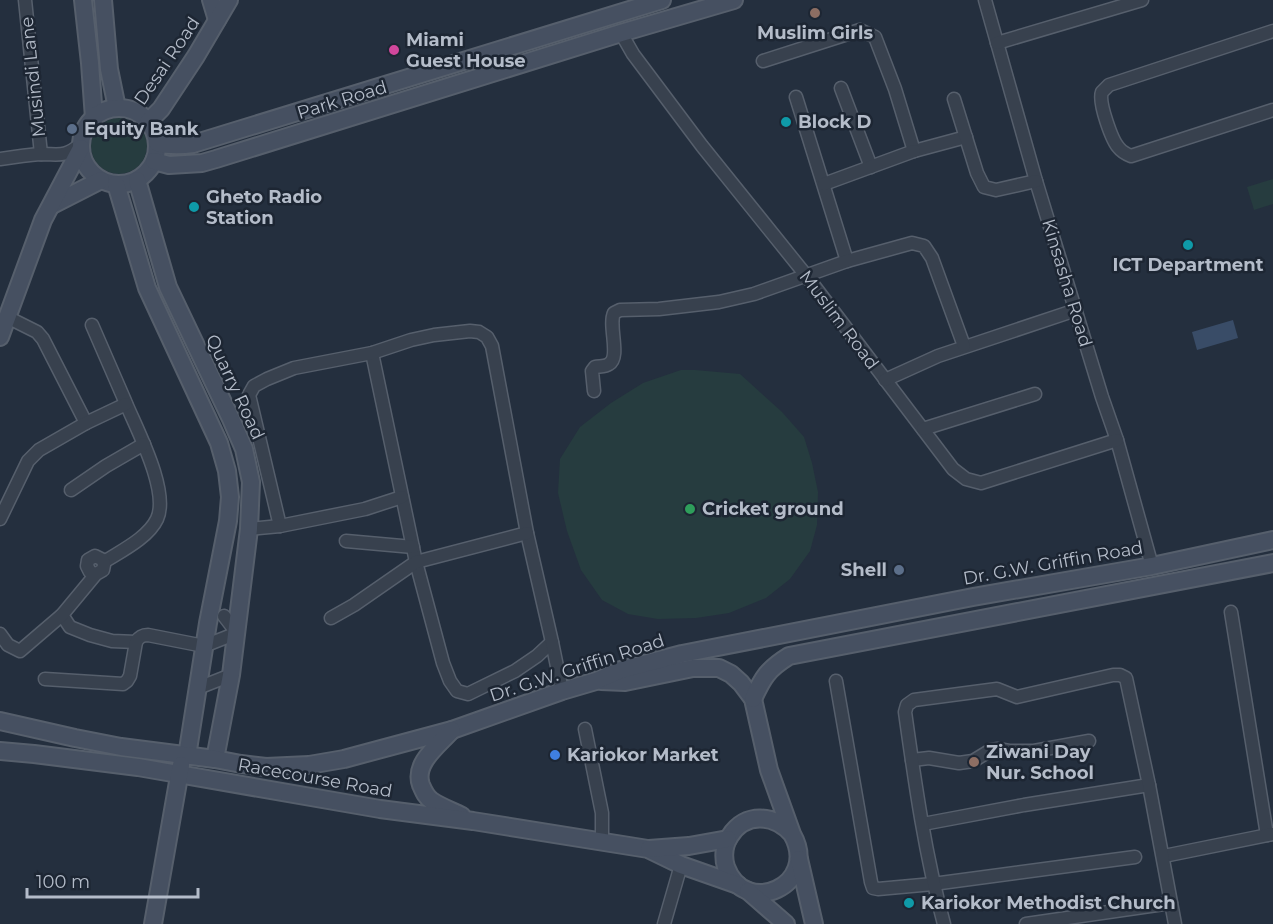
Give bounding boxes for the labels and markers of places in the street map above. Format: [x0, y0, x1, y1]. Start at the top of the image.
marker: Muslim Girls [808, 6, 822, 20]
place label: Muslim Girls [757, 22, 873, 44]
place label: Miami Guest House [406, 29, 526, 72]
marker: Miami Guest House [387, 43, 401, 57]
place label: Block D [798, 111, 871, 133]
marker: Block D [779, 115, 793, 129]
place label: Equity Bank [84, 118, 199, 140]
marker: Equity Bank [65, 122, 79, 136]
place label: Gheto Radio Station [206, 186, 322, 229]
marker: Gheto Radio Station [187, 200, 201, 214]
marker: ICT Department [1181, 238, 1195, 252]
place label: ICT Department [1113, 254, 1264, 276]
place label: Cricket ground [702, 498, 844, 520]
marker: Cricket ground [683, 502, 697, 516]
place label: Shell [841, 559, 887, 581]
marker: Shell [892, 563, 906, 577]
place label: Ziwani Day Nur. School [986, 741, 1094, 784]
place label: Kariokor Market [567, 744, 719, 766]
marker: Kariokor Market [548, 748, 562, 762]
marker: Ziwani Day Nur. School [967, 755, 981, 769]
place label: Kariokor Methodist Church [921, 892, 1176, 914]
marker: Kariokor Methodist Church [902, 896, 916, 910]

